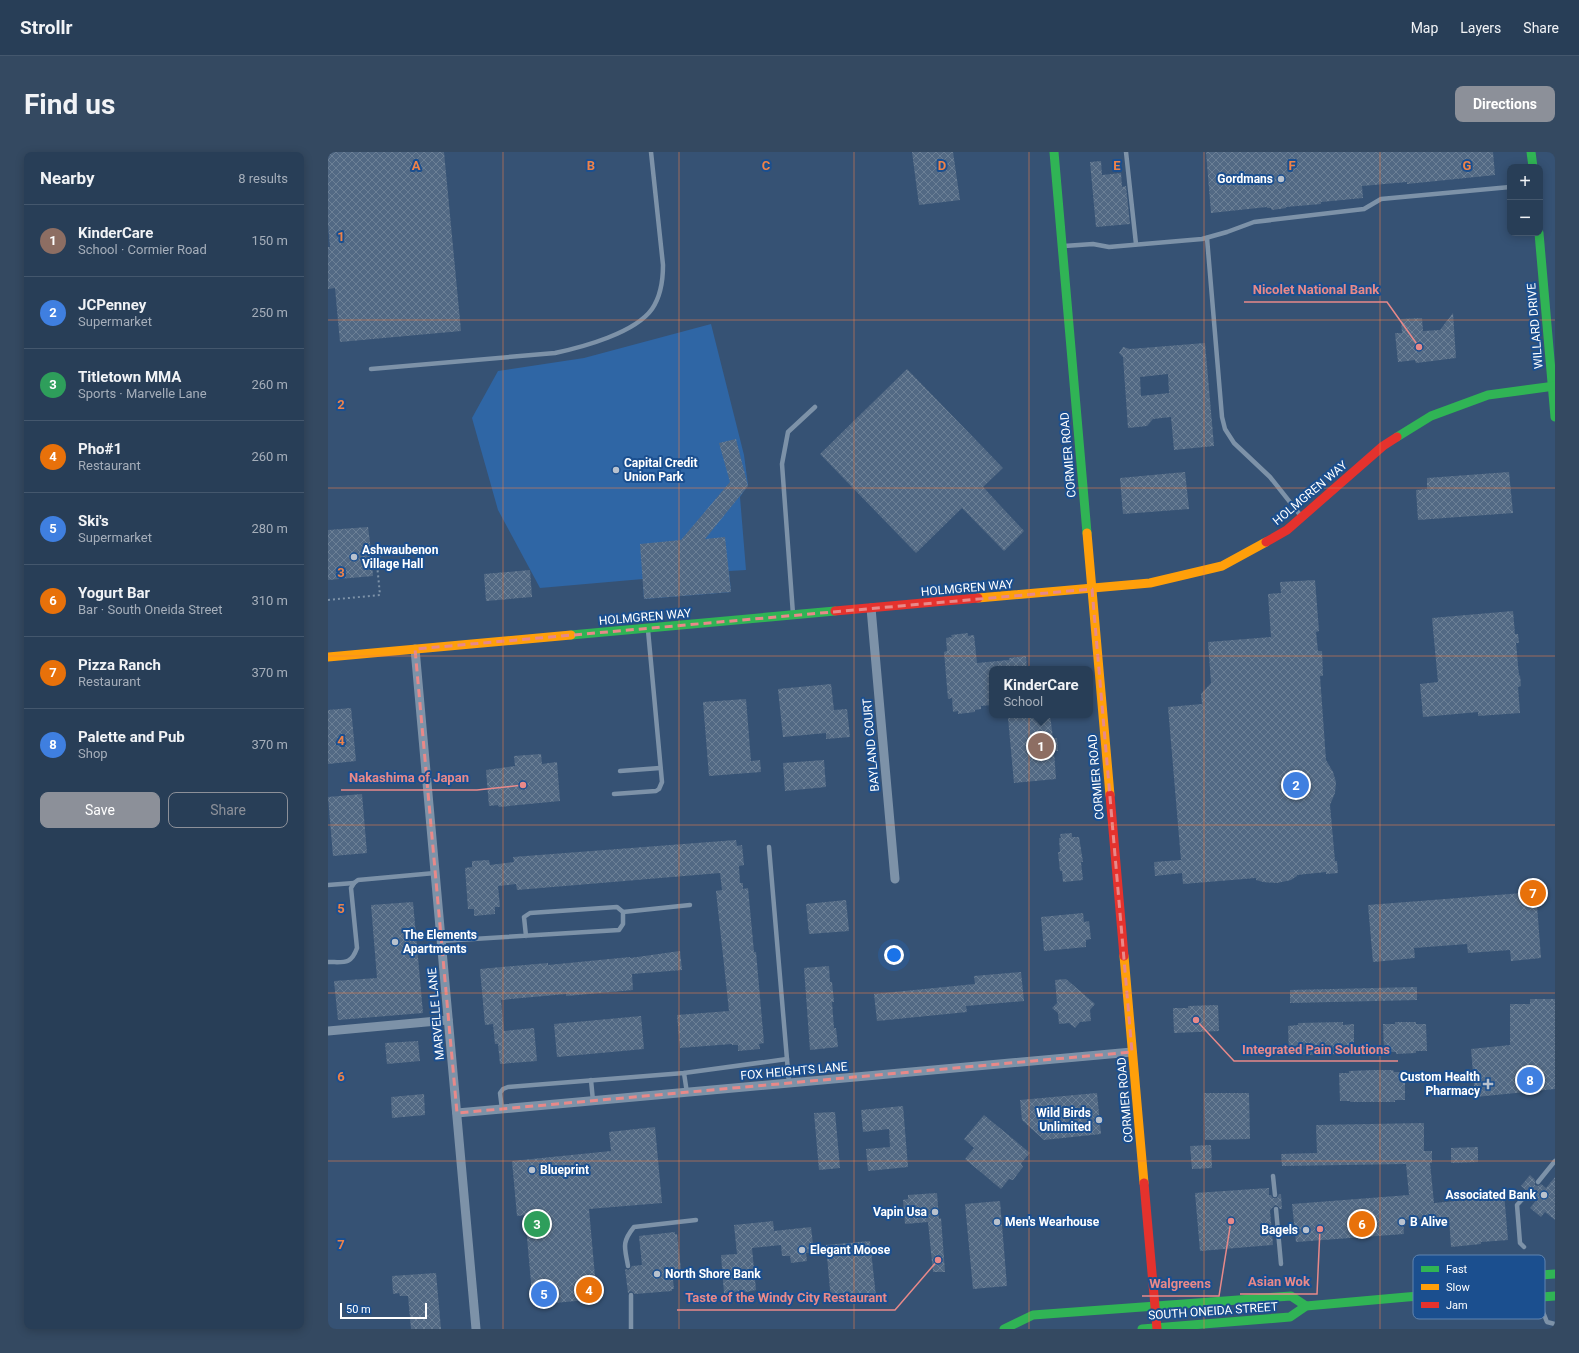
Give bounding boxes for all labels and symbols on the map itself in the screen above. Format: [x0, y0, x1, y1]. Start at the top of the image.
text: A [412, 158, 421, 173]
text: B [587, 158, 595, 173]
text: C [762, 158, 771, 173]
text: D [938, 158, 946, 173]
text: E [1113, 158, 1121, 173]
text: F [1288, 158, 1296, 173]
text: G [1463, 158, 1472, 173]
place label: Gordmans [1217, 172, 1273, 186]
marker: Gordmans [1276, 174, 1286, 184]
text: 1 [337, 229, 345, 244]
callout: Nicolet National Bank [1244, 277, 1387, 302]
text: Nicolet National Bank [1253, 282, 1380, 297]
street label: WILLARD DRIVE [1524, 282, 1546, 369]
text: 2 [337, 397, 345, 412]
street label: CORMIER ROAD [1057, 412, 1079, 498]
place label: Capital Credit Union Park [624, 456, 697, 484]
street label: HOLMGREN WAY [1270, 457, 1351, 528]
marker: Capital Credit Union Park [611, 465, 621, 475]
place label: Ashwaubenon Village Hall [362, 543, 439, 571]
marker: Ashwaubenon Village Hall [349, 552, 359, 562]
text: 3 [337, 565, 345, 580]
street label: HOLMGREN WAY [920, 577, 1015, 599]
street label: HOLMGREN WAY [598, 606, 693, 628]
street label: BAYLAND COURT [860, 698, 882, 792]
pin: 1 [1028, 731, 1054, 761]
text: 4 [337, 733, 345, 748]
street label: CORMIER ROAD [1085, 734, 1107, 820]
callout: Nakashima of Japan [341, 765, 477, 790]
text: Nakashima of Japan [349, 770, 469, 785]
pin: 2 [1283, 770, 1309, 800]
pin: 7 [1520, 878, 1546, 908]
text: 5 [337, 901, 345, 916]
place label: The Elements Apartments [403, 928, 477, 956]
marker: The Elements Apartments [390, 937, 400, 947]
your location [884, 945, 904, 965]
street label: MARVELLE LANE [425, 967, 447, 1061]
callout: Integrated Pain Solutions [1234, 1036, 1398, 1061]
text: Integrated Pain Solutions [1242, 1042, 1390, 1057]
street label: CORMIER ROAD [1114, 1057, 1136, 1143]
street label: FOX HEIGHTS LANE [740, 1059, 848, 1083]
pin: 8 [1517, 1065, 1543, 1095]
text: 6 [337, 1069, 345, 1084]
place label: Custom Health Pharmacy [1400, 1070, 1481, 1098]
marker: Custom Health Pharmacy [1483, 1079, 1493, 1089]
place label: Wild Birds Unlimited [1036, 1106, 1091, 1134]
marker: Wild Birds Unlimited [1094, 1115, 1104, 1125]
place label: Blueprint [540, 1163, 589, 1177]
marker: Blueprint [527, 1165, 537, 1175]
place label: Associated Bank [1445, 1188, 1537, 1202]
marker: Associated Bank [1539, 1190, 1549, 1200]
place label: Vapin Usa [873, 1205, 928, 1219]
marker: Vapin Usa [930, 1207, 940, 1217]
pin: 3 [524, 1209, 550, 1239]
pin: 6 [1349, 1209, 1375, 1239]
place label: Men's Wearhouse [1005, 1215, 1100, 1229]
place label: B Alive [1410, 1215, 1448, 1229]
marker: Men's Wearhouse [992, 1217, 1002, 1227]
marker: B Alive [1397, 1217, 1407, 1227]
place label: Bagels [1261, 1223, 1298, 1237]
marker: Bagels [1301, 1225, 1311, 1235]
text: 7 [337, 1237, 345, 1252]
place label: Elegant Moose [810, 1243, 891, 1257]
marker: Elegant Moose [797, 1245, 807, 1255]
legend [1413, 1255, 1545, 1319]
text: Fast [1446, 1263, 1468, 1276]
place label: North Shore Bank [665, 1267, 761, 1281]
marker: North Shore Bank [652, 1269, 662, 1279]
callout: Asian Wok [1240, 1269, 1317, 1294]
callout: Walgreens [1142, 1271, 1219, 1296]
text: Asian Wok [1248, 1274, 1311, 1289]
pin: 4 [576, 1275, 602, 1305]
text: Walgreens [1149, 1276, 1211, 1291]
pin: 5 [531, 1279, 557, 1309]
text: Slow [1446, 1281, 1470, 1294]
callout: Taste of the Windy City Restaurant [677, 1285, 895, 1310]
text: Taste of the Windy City Restaurant [685, 1290, 887, 1305]
street label: SOUTH ONEIDA STREET [1148, 1299, 1278, 1323]
text: Jam [1446, 1299, 1468, 1312]
scale bar [340, 1301, 427, 1320]

